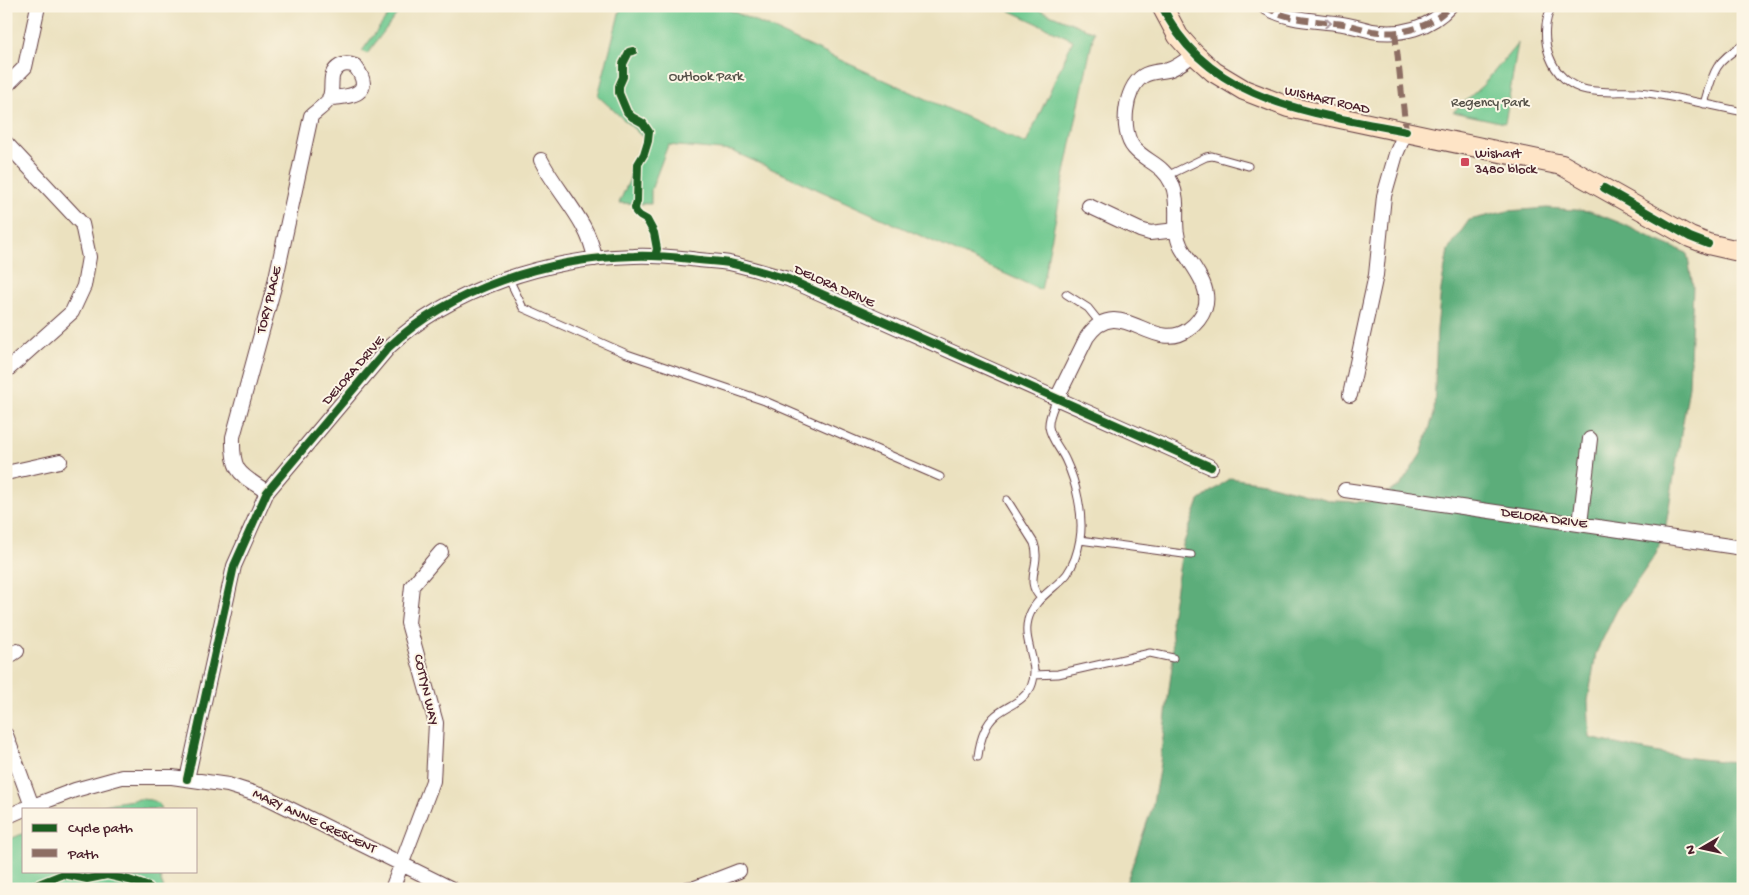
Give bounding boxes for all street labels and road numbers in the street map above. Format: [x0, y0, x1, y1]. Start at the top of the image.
street label: WISHART ROAD [1283, 83, 1372, 119]
street label: DELORA DRIVE [790, 261, 878, 313]
street label: TORY PLACE [253, 264, 287, 336]
street label: DELORA DRIVE [319, 332, 390, 410]
street label: DELORA DRIVE [1499, 504, 1589, 534]
street label: COTTYN WAY [409, 653, 441, 727]
street label: MARY ANNE CRESCENT [249, 786, 379, 858]

